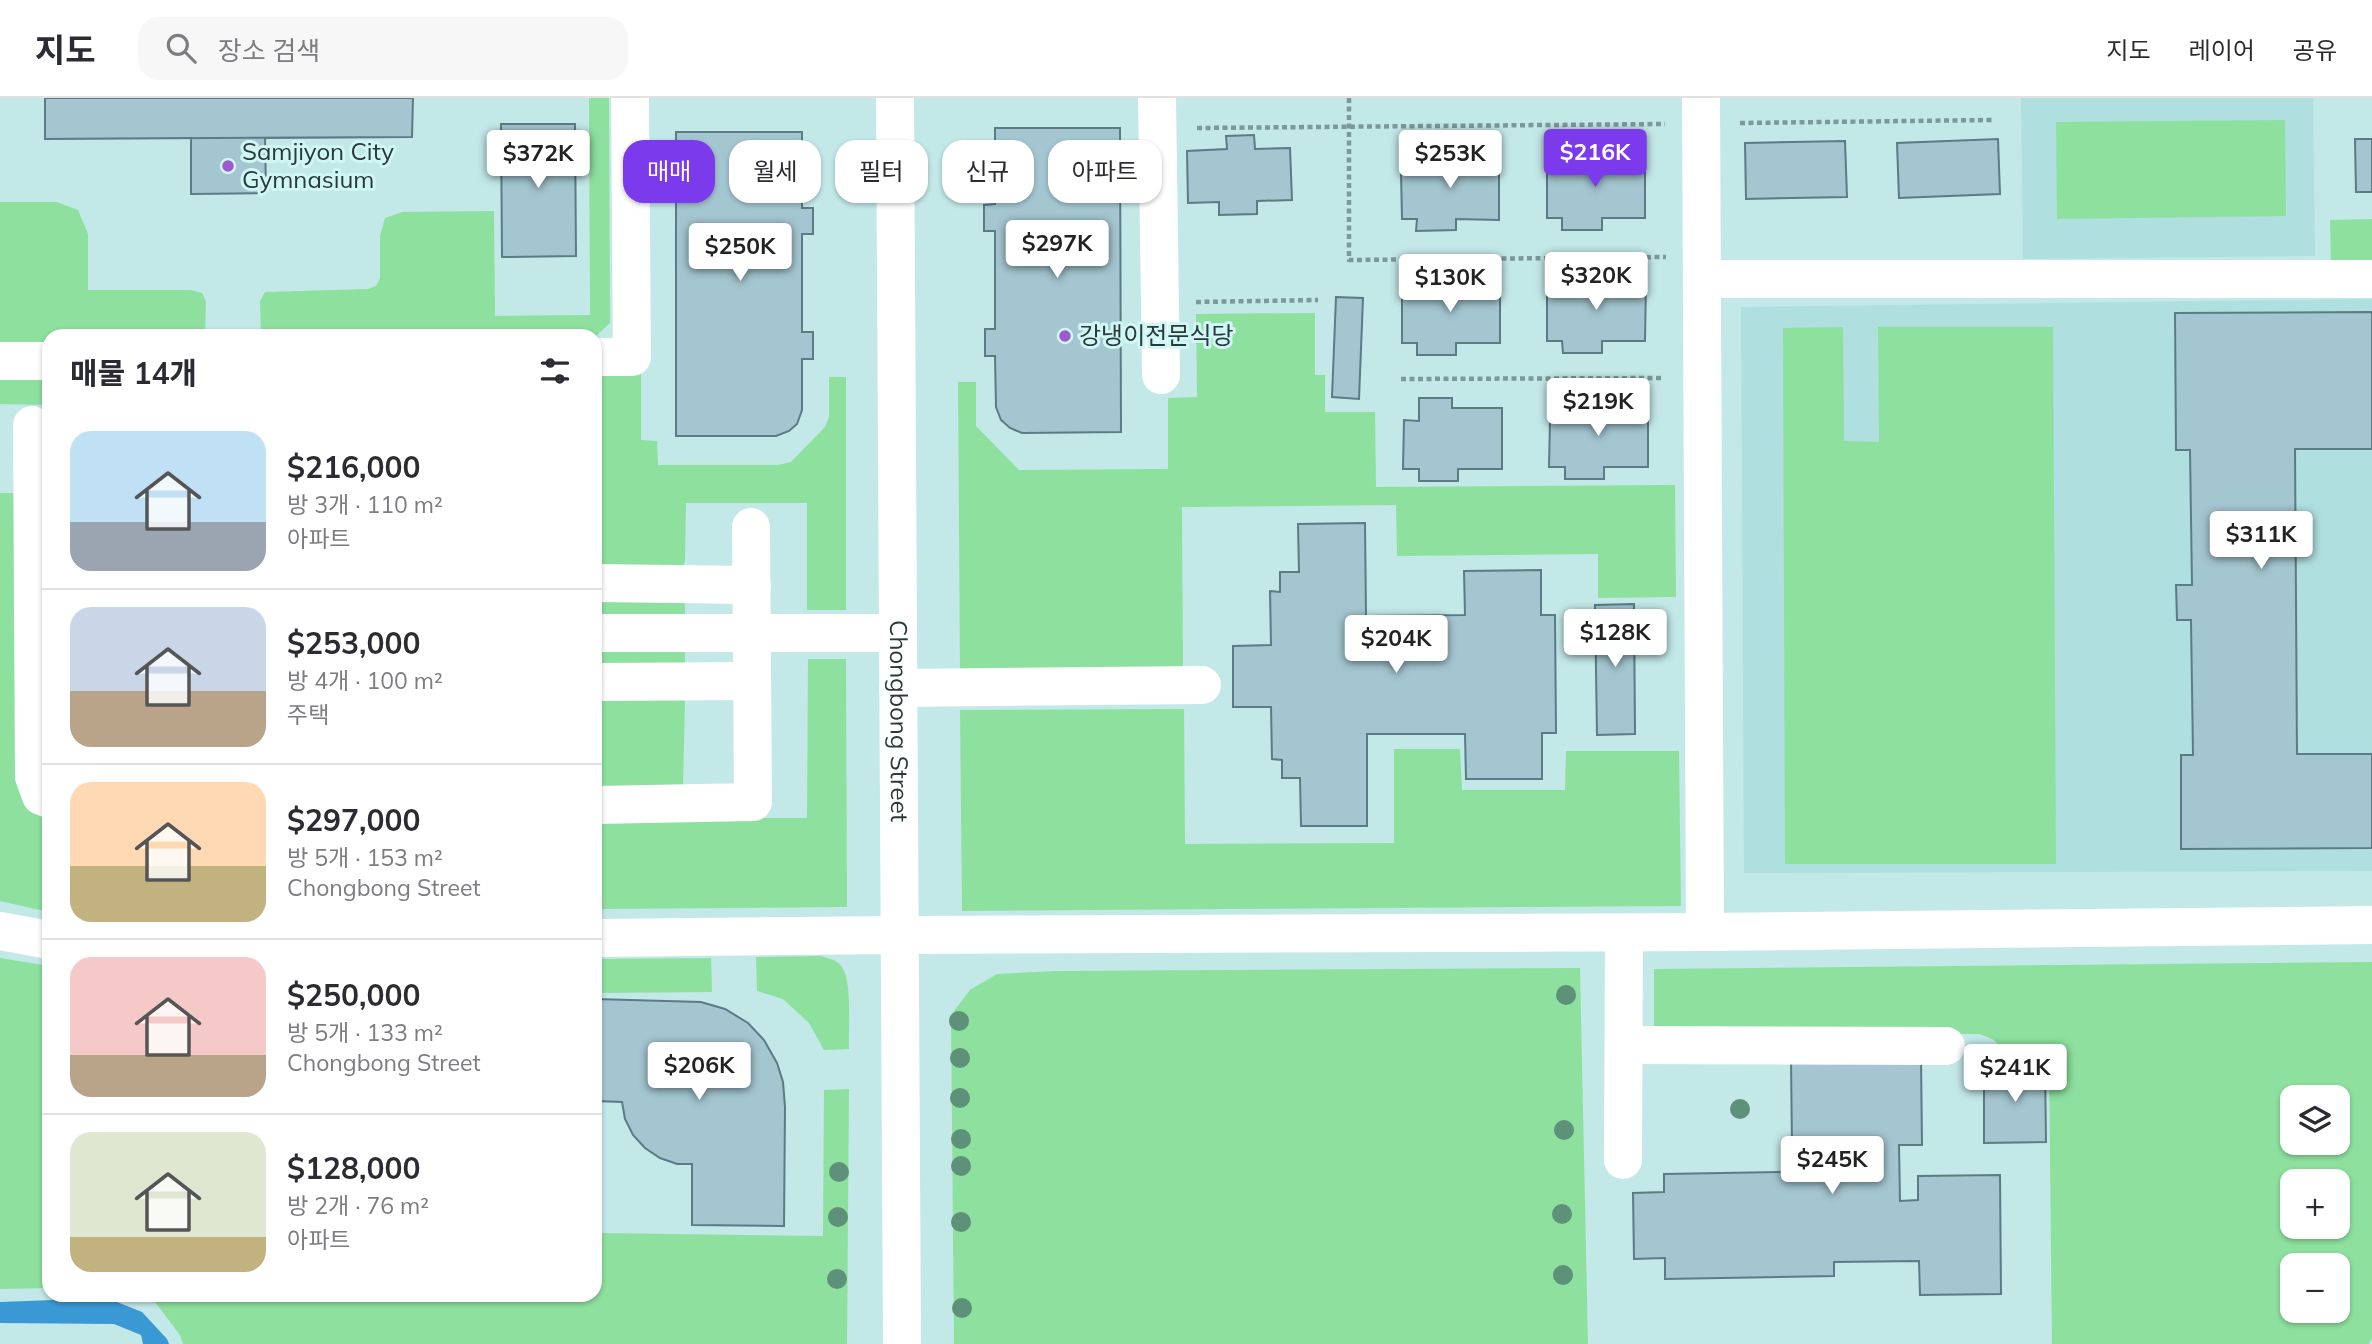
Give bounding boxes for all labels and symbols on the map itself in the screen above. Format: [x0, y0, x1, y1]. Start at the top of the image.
pin: $372K [489, 130, 587, 190]
pin: $253K [1401, 130, 1499, 190]
pin: $216K [1546, 130, 1644, 189]
place label: Samjiyon City Gymnasium [242, 136, 394, 194]
marker: Samjiyon City Gymnasium [220, 158, 236, 174]
pin: $297K [1008, 220, 1106, 280]
pin: $250K [691, 223, 789, 283]
pin: $320K [1547, 252, 1645, 312]
pin: $130K [1401, 254, 1499, 314]
place label: 강냉이전문식당 [1079, 320, 1234, 350]
marker: 강냉이전문식당 [1057, 328, 1073, 344]
pin: $219K [1549, 378, 1647, 438]
pin: $311K [2212, 512, 2310, 571]
pin: $128K [1566, 610, 1664, 669]
pin: $204K [1347, 616, 1445, 675]
street label: Chongbong Street [884, 620, 915, 822]
pin: $206K [650, 1042, 748, 1102]
pin: $241K [1966, 1044, 2064, 1104]
pin: $245K [1783, 1136, 1881, 1196]

